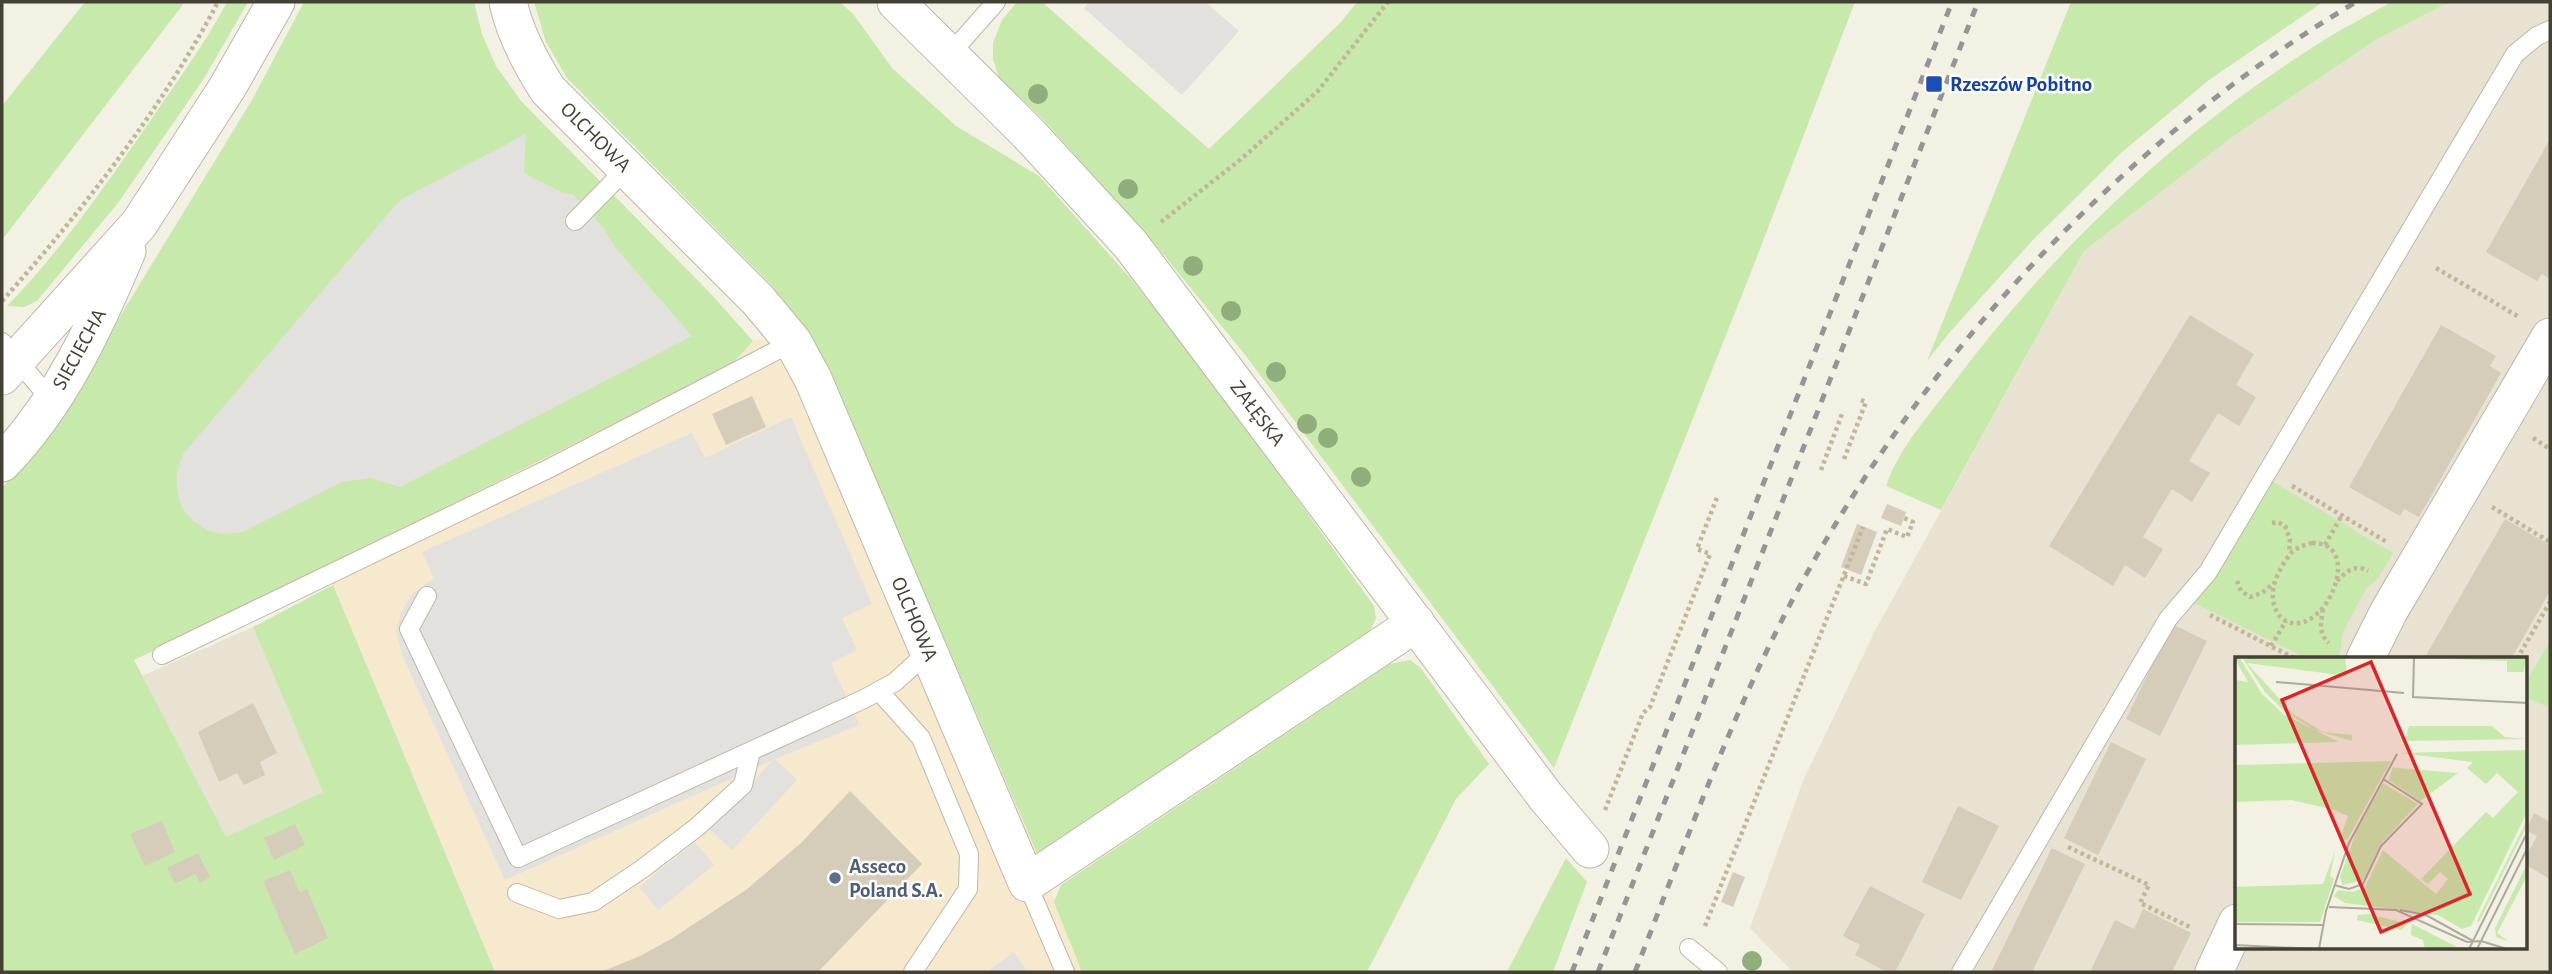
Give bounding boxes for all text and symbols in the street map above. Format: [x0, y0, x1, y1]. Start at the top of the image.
marker: Rzeszów Pobitno [1924, 74, 1944, 94]
place label: Rzeszów Pobitno [1950, 74, 2092, 95]
street label: OLCHOWA [557, 98, 635, 176]
street label: SIECIECHA [49, 305, 110, 393]
street label: ZAŁĘSKA [1226, 377, 1289, 450]
street label: OLCHOWA [887, 574, 942, 665]
inset map [2235, 657, 2528, 950]
place label: Asseco Poland S.A. [849, 856, 943, 901]
marker: Asseco Poland S.A. [827, 870, 843, 886]

